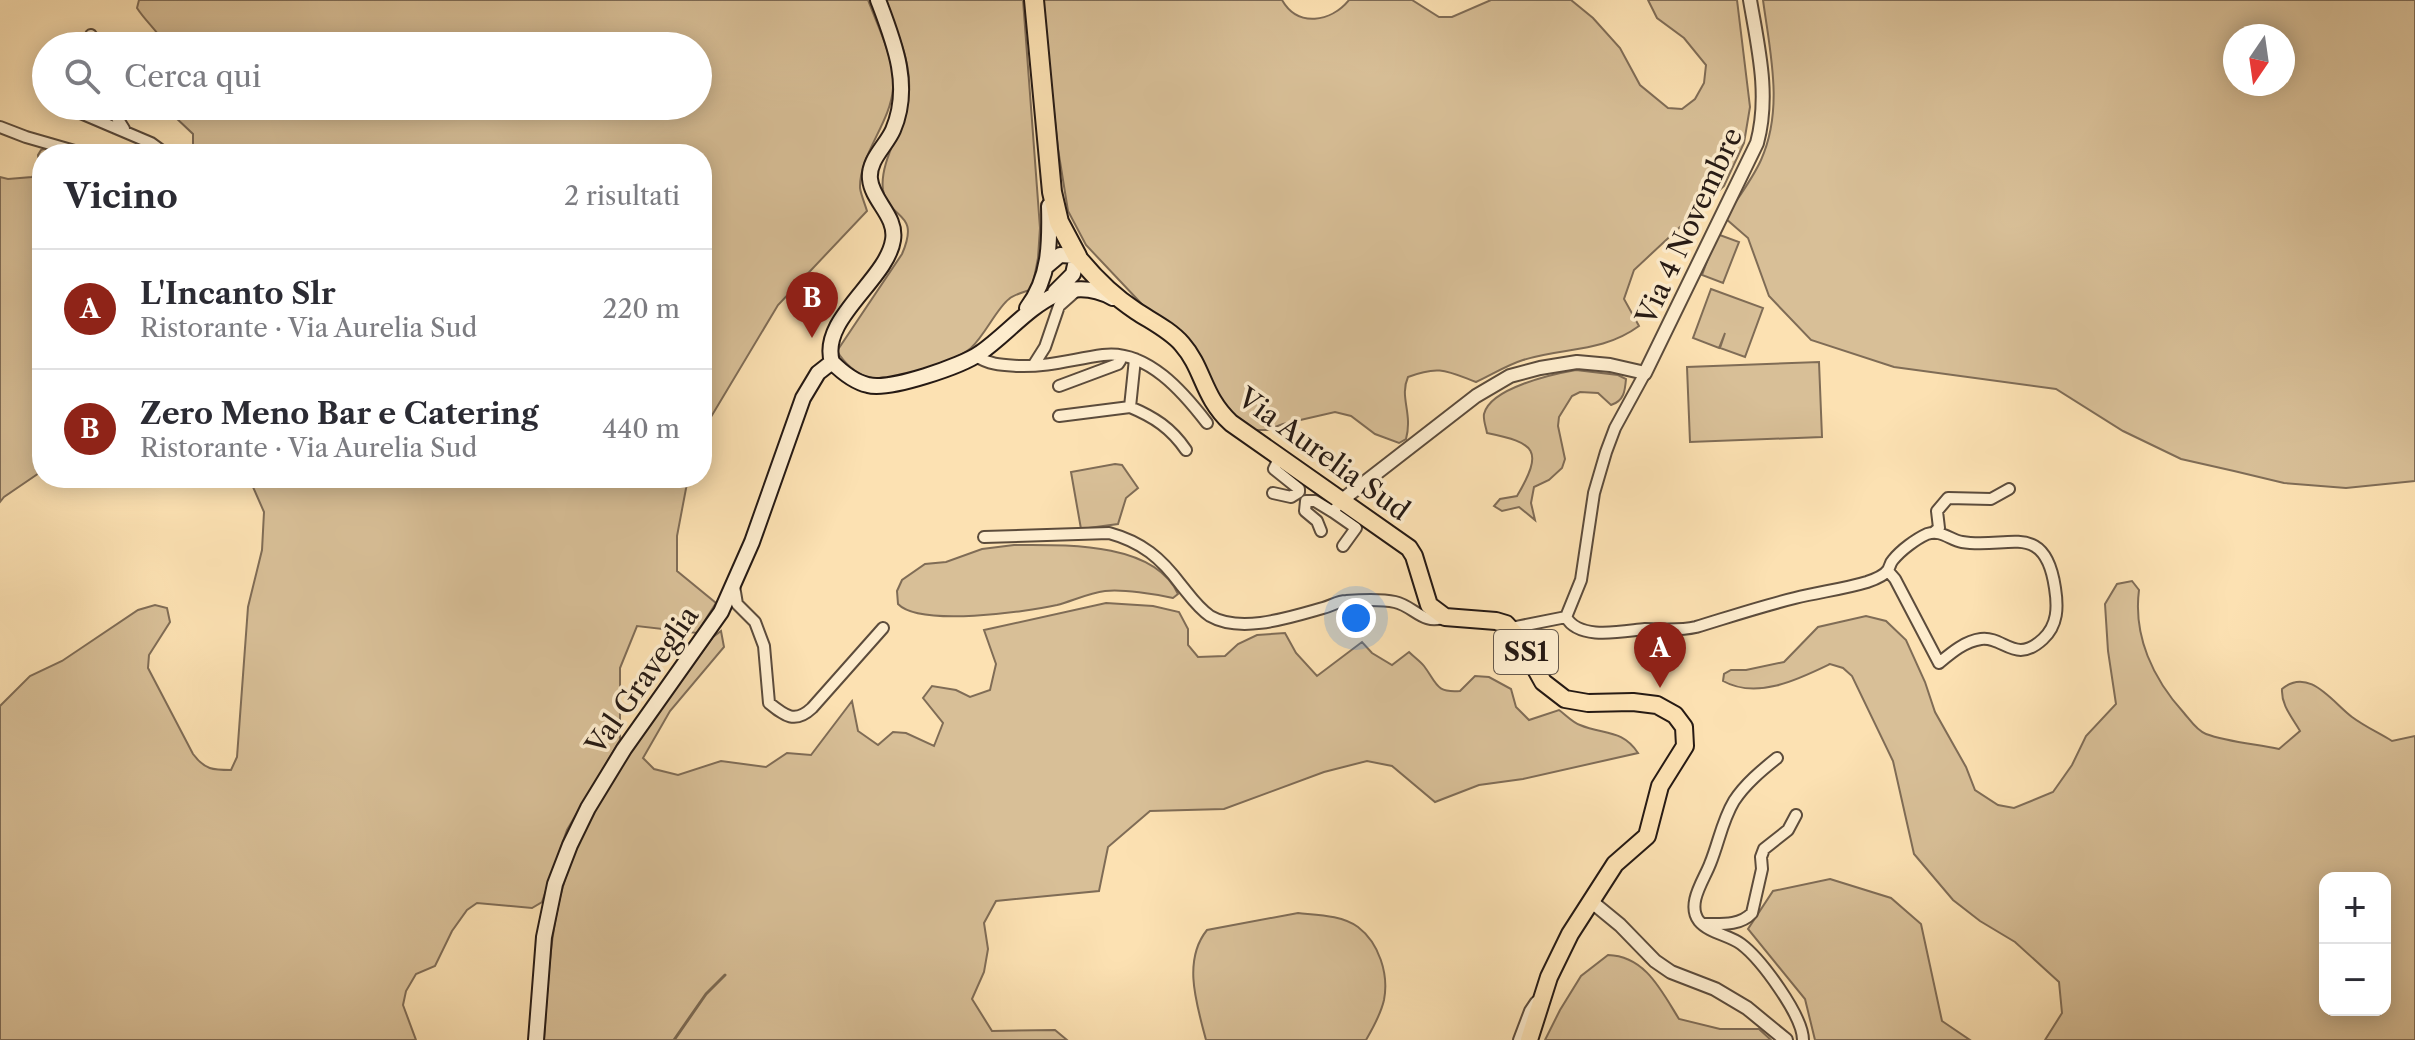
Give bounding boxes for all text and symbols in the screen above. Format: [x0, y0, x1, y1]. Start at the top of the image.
north arrow [2223, 24, 2295, 96]
search box [32, 32, 712, 120]
icon: search [60, 54, 104, 98]
text: Cerca qui [124, 58, 261, 95]
street label: Via 4 Novembre [1628, 122, 1749, 331]
text: Vicino [64, 175, 178, 217]
text: 2 risultati [564, 180, 680, 212]
pin: B [786, 272, 838, 338]
text: L'Incanto Slr [140, 275, 336, 312]
text: A [80, 293, 100, 325]
text: 220 m [602, 293, 680, 325]
text: Ristorante · Via Aurelia Sud [140, 312, 477, 344]
street label: Via Aurelia Sud [1231, 380, 1417, 528]
text: Zero Meno Bar e Catering [140, 395, 539, 432]
text: B [80, 413, 100, 445]
text: 440 m [602, 413, 680, 445]
text: Ristorante · Via Aurelia Sud [140, 432, 477, 464]
your location [1336, 598, 1376, 638]
street label: Val Graveglia [578, 599, 706, 761]
pin: A [1634, 622, 1686, 688]
road number: SS1 [1494, 630, 1558, 674]
map controls [2319, 872, 2391, 1016]
button: + [2319, 872, 2391, 944]
button: − [2319, 944, 2391, 1016]

